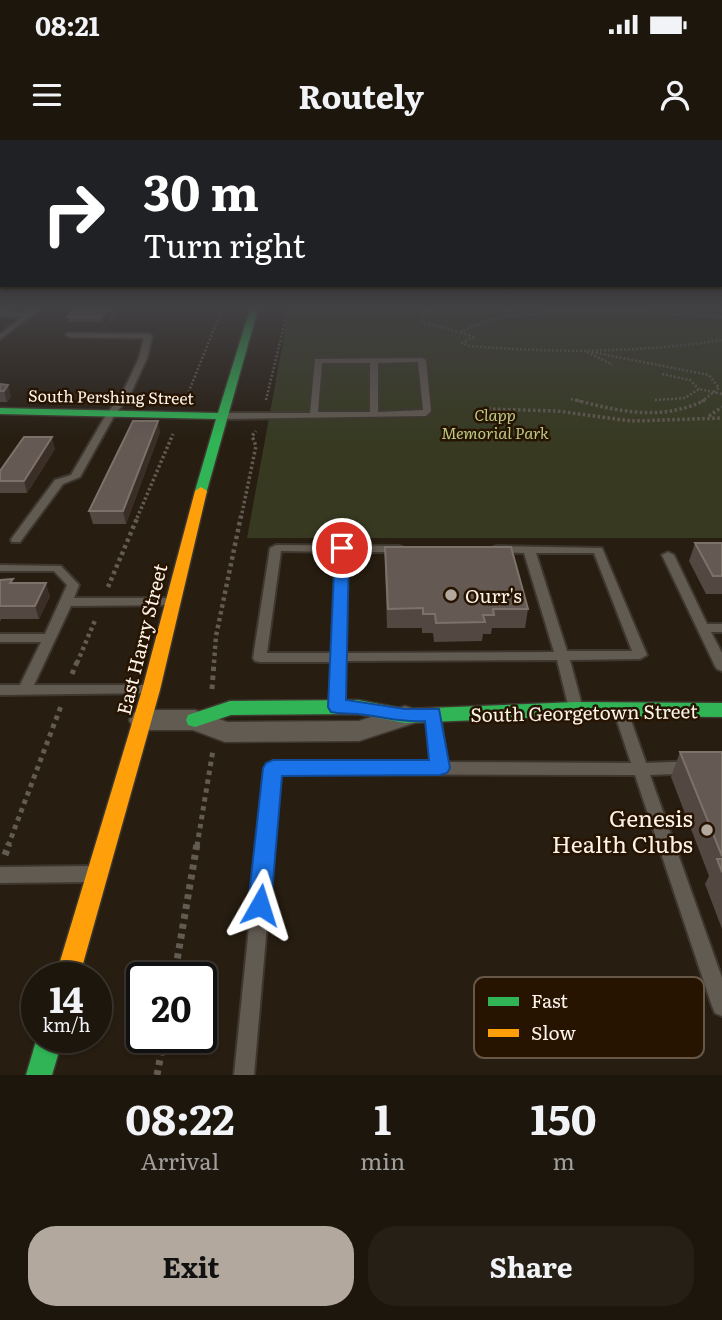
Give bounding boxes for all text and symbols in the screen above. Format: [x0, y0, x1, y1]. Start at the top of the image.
text: 08:21 [35, 5, 99, 44]
text: Routely [298, 71, 424, 119]
icon: menu [28, 76, 66, 114]
icon: person [656, 76, 694, 114]
text: 30 m [143, 153, 259, 226]
icon: right [28, 168, 119, 259]
text: Turn right [143, 220, 305, 268]
street label: South Pershing Street [28, 383, 195, 409]
park label: Clapp Memorial Park [441, 402, 549, 444]
pin [312, 518, 372, 578]
icon: arrive [323, 529, 361, 567]
street label: East Harry Street [109, 560, 173, 718]
place label: Ourr's [465, 581, 522, 609]
marker: Ourr's [443, 587, 459, 603]
street label: South Georgetown Street [470, 696, 698, 728]
place label: Genesis Health Clubs [552, 800, 693, 860]
marker: Genesis Health Clubs [699, 822, 715, 838]
position arrow [223, 868, 297, 942]
speed limit sign: 20 [126, 962, 217, 1053]
text: 14 [49, 972, 84, 1024]
legend [474, 977, 704, 1058]
text: Fast [531, 986, 568, 1014]
text: km/h [43, 1011, 90, 1038]
text: Slow [531, 1018, 576, 1046]
text: 08:22 [125, 1086, 235, 1148]
text: 1 [374, 1086, 391, 1148]
text: 150 [531, 1086, 597, 1148]
text: Arrival [141, 1143, 219, 1177]
text: min [360, 1143, 405, 1177]
text: m [552, 1143, 575, 1177]
button: Exit [28, 1226, 354, 1306]
button: Share [368, 1226, 694, 1306]

